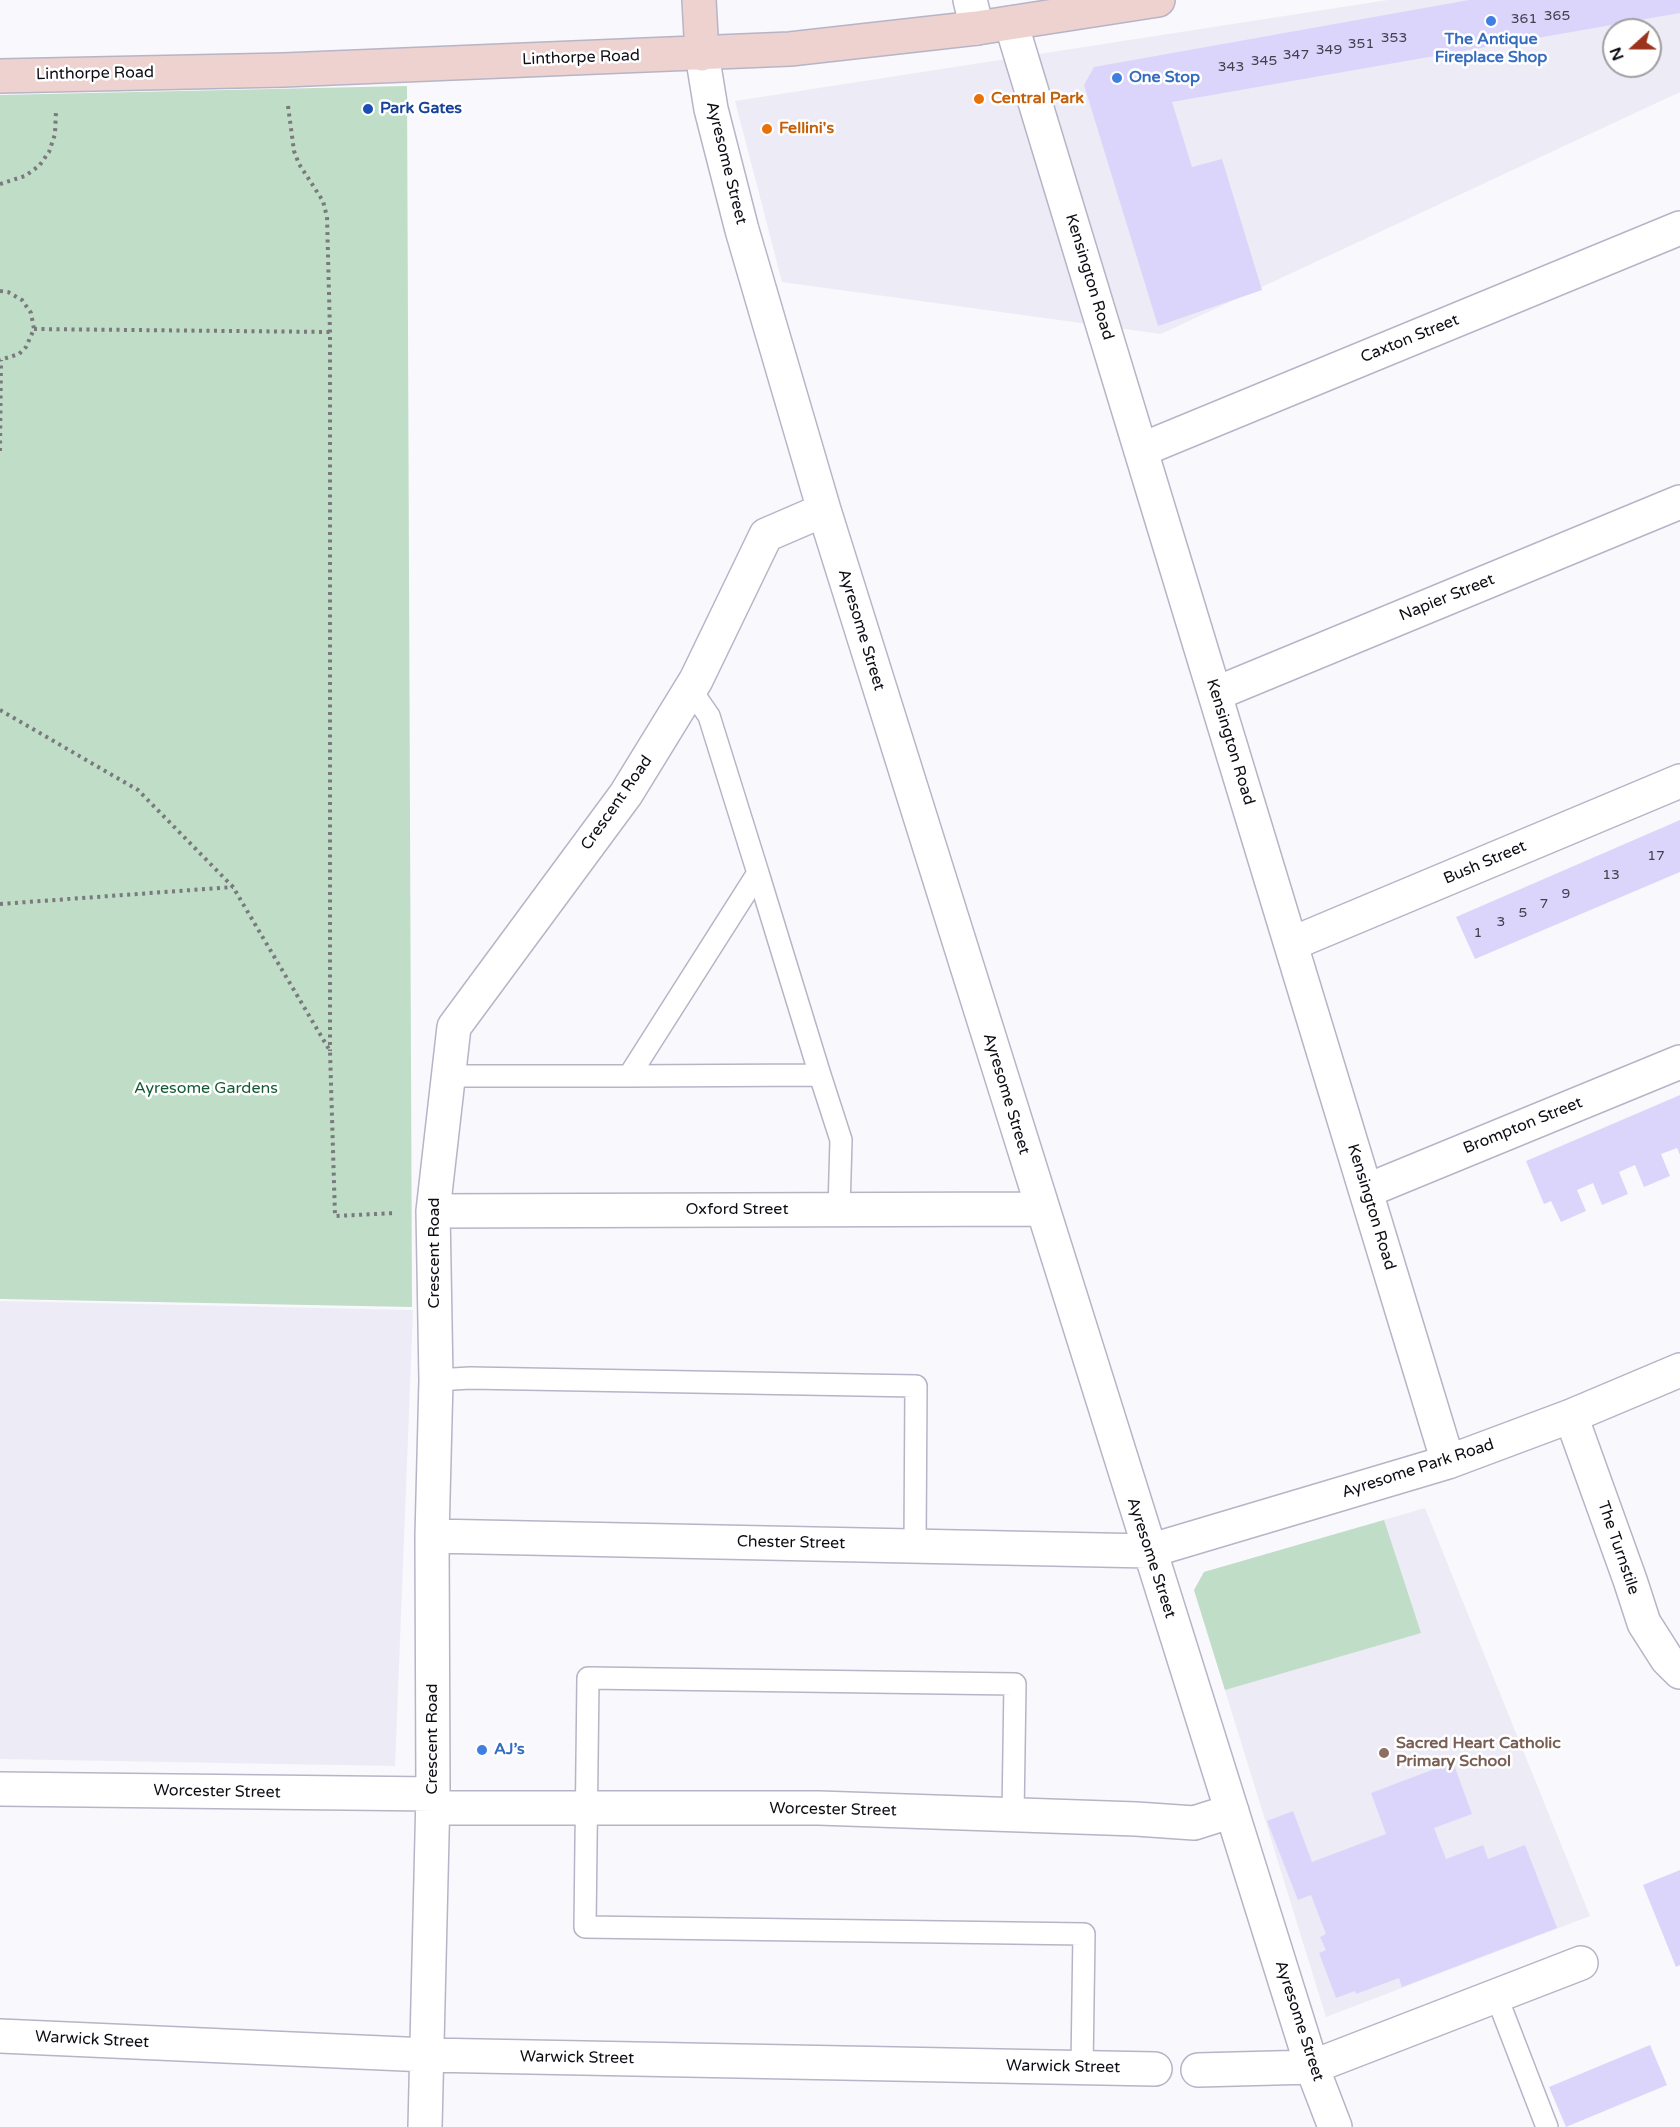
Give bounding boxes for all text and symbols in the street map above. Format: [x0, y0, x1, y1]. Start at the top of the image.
house number: 365 [1544, 8, 1570, 24]
house number: 361 [1511, 11, 1537, 27]
marker: The Antique Fireplace Shop [1484, 14, 1498, 28]
north arrow [1602, 18, 1662, 78]
house number: 353 [1381, 30, 1407, 46]
place label: The Antique Fireplace Shop [1435, 30, 1547, 68]
house number: 351 [1348, 36, 1374, 52]
house number: 349 [1316, 42, 1342, 58]
text: N [1605, 44, 1629, 63]
street label: Linthorpe Road [522, 46, 640, 70]
house number: 347 [1283, 47, 1309, 63]
house number: 345 [1251, 53, 1277, 69]
house number: 343 [1218, 59, 1244, 75]
street label: Linthorpe Road [36, 63, 154, 85]
place label: One Stop [1129, 68, 1200, 88]
marker: One Stop [1110, 71, 1124, 85]
place label: Central Park [991, 89, 1084, 109]
marker: Central Park [972, 92, 986, 106]
place label: Park Gates [380, 99, 462, 119]
street label: Ayresome Street [701, 100, 751, 226]
marker: Park Gates [361, 102, 375, 116]
place label: Fellini's [779, 119, 834, 139]
marker: Fellini's [760, 122, 774, 136]
street label: Kensington Road [1061, 212, 1117, 342]
street label: Caxton Street [1358, 311, 1462, 367]
street label: Ayresome Street [833, 567, 889, 693]
street label: Napier Street [1397, 570, 1497, 626]
street label: Kensington Road [1202, 677, 1258, 807]
street label: Crescent Road [577, 752, 657, 854]
street label: Bush Street [1441, 837, 1529, 889]
house number: 17 [1647, 848, 1665, 864]
house number: 13 [1602, 867, 1620, 883]
house number: 9 [1562, 886, 1570, 902]
house number: 7 [1540, 896, 1548, 912]
house number: 5 [1519, 905, 1527, 921]
house number: 3 [1497, 914, 1505, 930]
house number: 1 [1474, 925, 1482, 941]
street label: Ayresome Street [978, 1031, 1034, 1157]
park label: Ayresome Gardens [134, 1079, 278, 1099]
street label: Brompton Street [1461, 1093, 1585, 1159]
street label: Kensington Road [1343, 1142, 1399, 1272]
street label: Crescent Road [425, 1197, 445, 1309]
street label: Oxford Street [685, 1200, 789, 1220]
street label: Ayresome Park Road [1340, 1435, 1496, 1503]
street label: Ayresome Street [1122, 1495, 1180, 1621]
street label: The Turnstile [1593, 1499, 1643, 1597]
street label: Chester Street [737, 1532, 845, 1554]
street label: Crescent Road [423, 1683, 443, 1795]
place label: Sacred Heart Catholic Primary School [1396, 1734, 1561, 1772]
place label: AJ’s [494, 1740, 525, 1760]
marker: AJ’s [475, 1743, 489, 1757]
marker: Sacred Heart Catholic Primary School [1377, 1746, 1391, 1760]
street label: Worcester Street [153, 1781, 281, 1803]
street label: Worcester Street [769, 1799, 897, 1821]
street label: Ayresome Street [1270, 1958, 1328, 2084]
street label: Warwick Street [34, 2027, 150, 2053]
street label: Warwick Street [520, 2047, 634, 2069]
street label: Warwick Street [1006, 2056, 1120, 2078]

